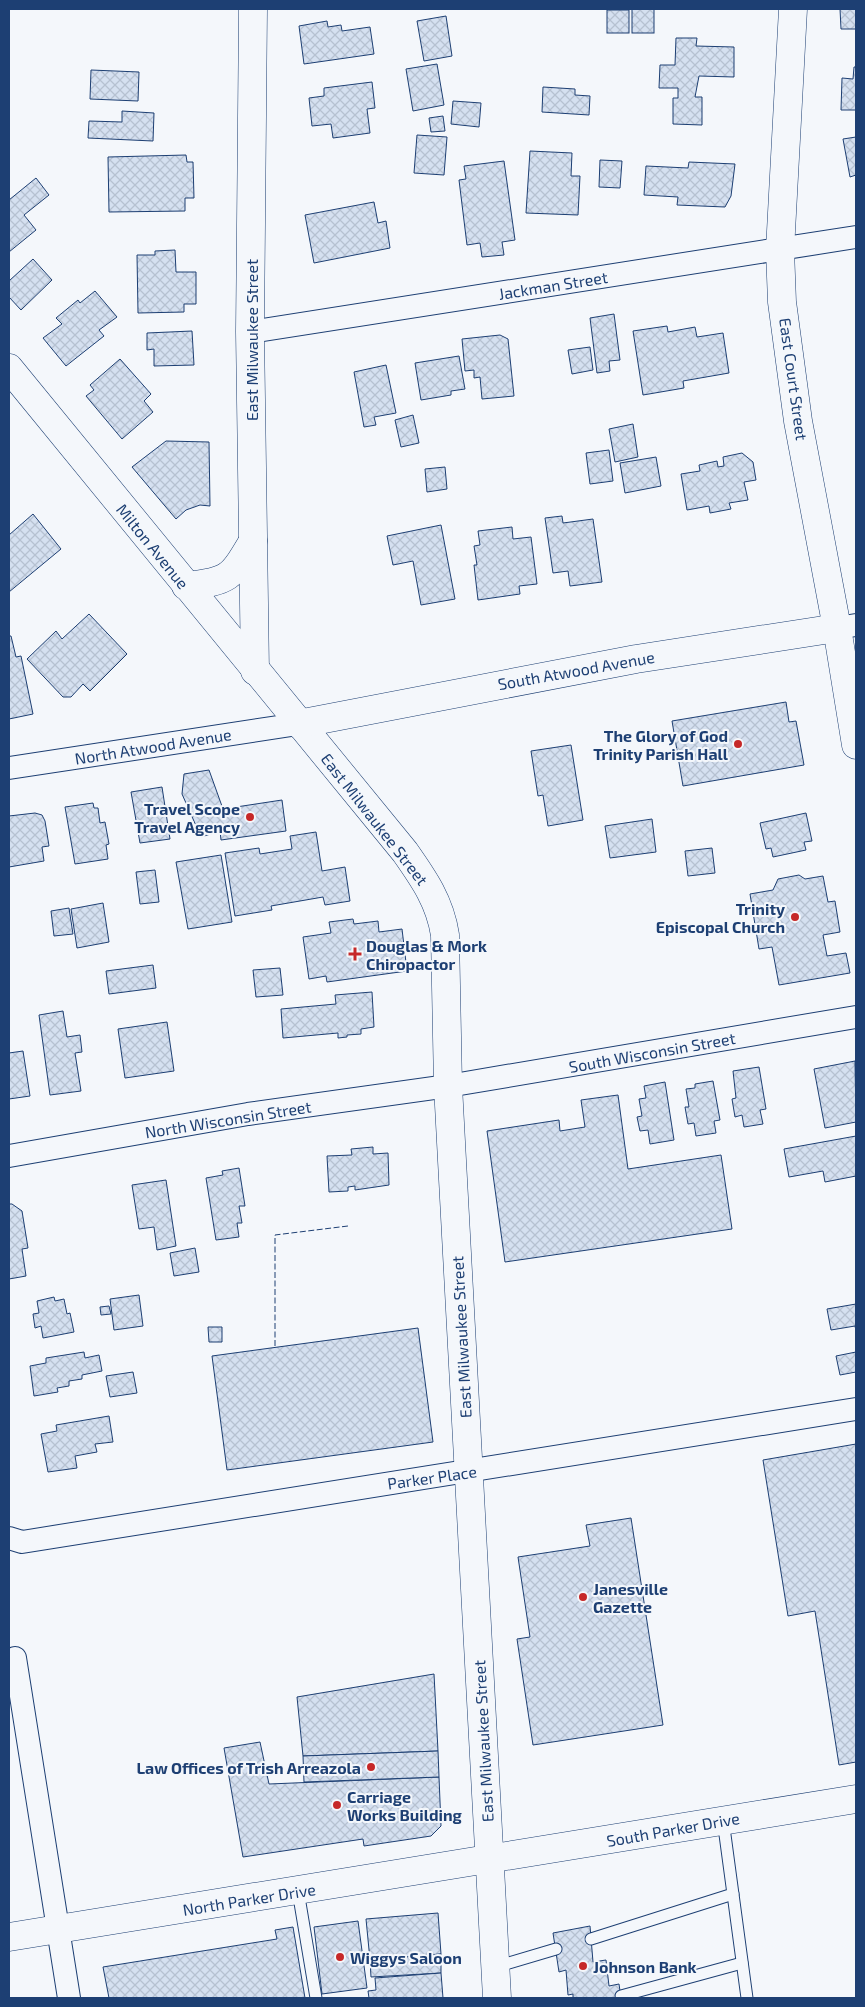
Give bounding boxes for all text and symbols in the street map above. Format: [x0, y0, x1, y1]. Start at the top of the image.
street label: East Milwaukee Street [242, 259, 261, 421]
street label: Jackman Street [497, 267, 609, 303]
street label: East Court Street [776, 317, 812, 441]
street label: Milton Avenue [113, 500, 193, 592]
street label: South Atwood Avenue [496, 647, 656, 693]
street label: North Atwood Avenue [73, 724, 233, 768]
place label: The Glory of God Trinity Parish Hall [593, 726, 729, 764]
marker: The Glory of God Trinity Parish Hall [732, 738, 744, 750]
street label: East Milwaukee Street [318, 749, 432, 889]
place label: Travel Scope Travel Agency [134, 799, 240, 837]
marker: Travel Scope Travel Agency [244, 811, 256, 823]
place label: Trinity Episcopal Church [656, 899, 785, 936]
marker: Trinity Episcopal Church [789, 911, 801, 923]
place label: Douglas & Mork Chiropactor [366, 936, 487, 973]
marker: Douglas & Mork Chiropactor [348, 947, 362, 961]
street label: South Wisconsin Street [567, 1028, 737, 1076]
street label: North Wisconsin Street [143, 1096, 313, 1142]
street label: East Milwaukee Street [447, 1255, 475, 1419]
street label: Parker Place [386, 1461, 478, 1493]
place label: Janesville Gazette [593, 1579, 668, 1616]
marker: Janesville Gazette [577, 1591, 589, 1603]
street label: East Milwaukee Street [469, 1659, 497, 1823]
place label: Law Offices of Trish Arreazola [136, 1758, 361, 1777]
marker: Law Offices of Trish Arreazola [365, 1761, 377, 1773]
place label: Carriage Works Building [347, 1787, 462, 1824]
marker: Carriage Works Building [331, 1799, 343, 1811]
street label: South Parker Drive [605, 1808, 741, 1850]
street label: North Parker Drive [181, 1879, 317, 1919]
place label: Wiggys Saloon [350, 1948, 462, 1968]
marker: Wiggys Saloon [334, 1951, 346, 1963]
place label: Johnson Bank [593, 1957, 697, 1976]
marker: Johnson Bank [577, 1960, 589, 1972]

